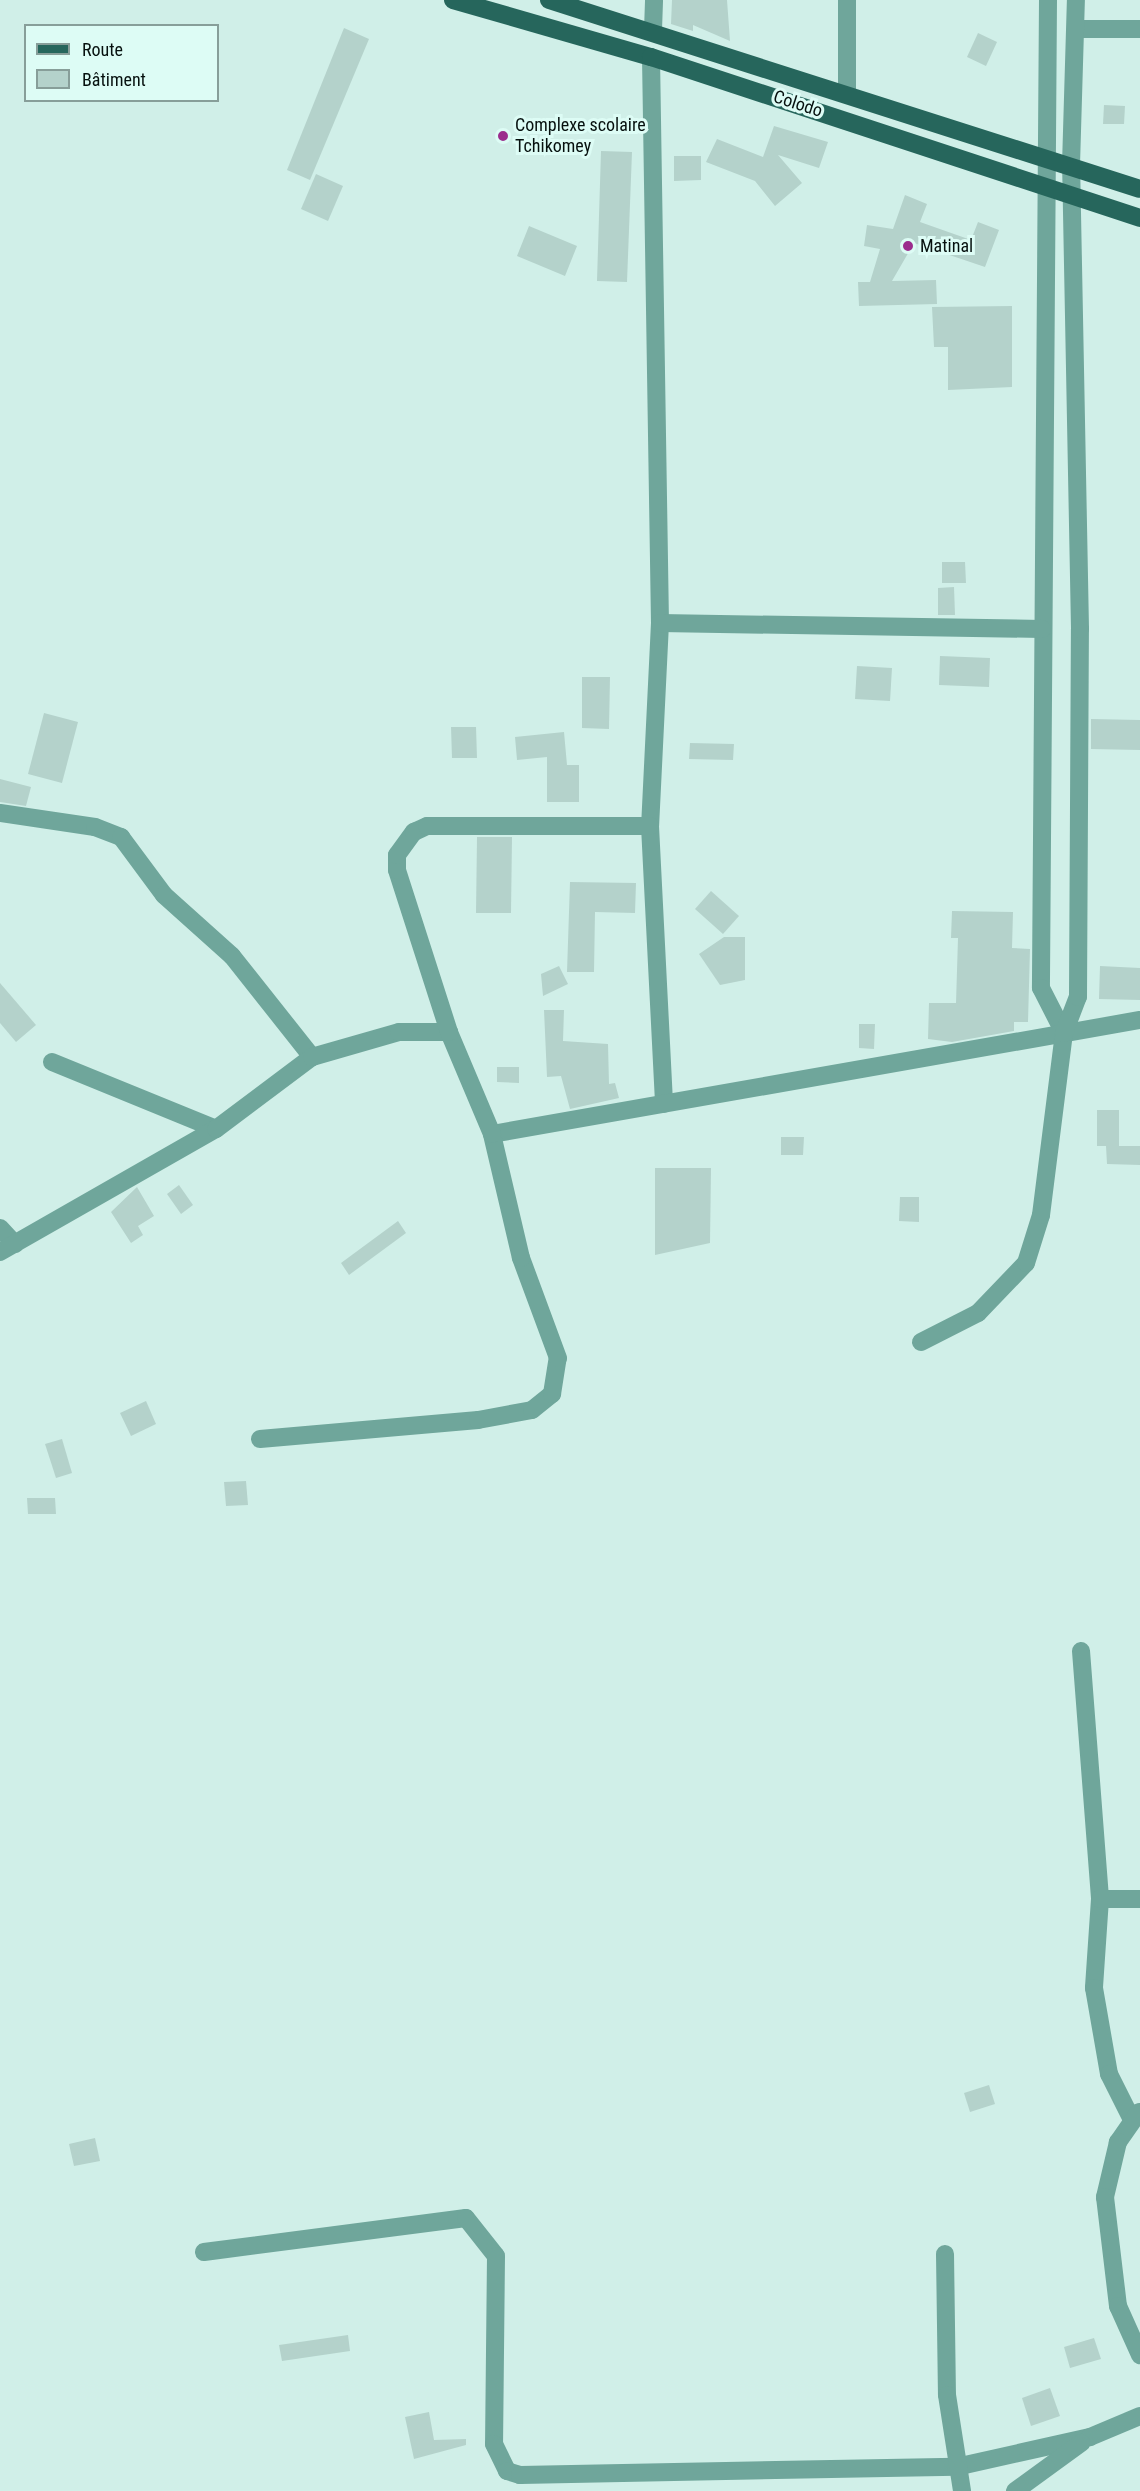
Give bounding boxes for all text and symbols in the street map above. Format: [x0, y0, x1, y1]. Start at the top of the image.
legend [24, 24, 219, 102]
text: Route [82, 39, 123, 60]
text: Bâtiment [82, 69, 146, 90]
street label: Colodo [771, 86, 825, 122]
place label: Complexe scolaire Tchikomey [515, 115, 646, 158]
marker: Complexe scolaire Tchikomey [496, 129, 510, 143]
place label: Matinal [920, 235, 973, 257]
marker: Matinal [901, 239, 915, 253]

